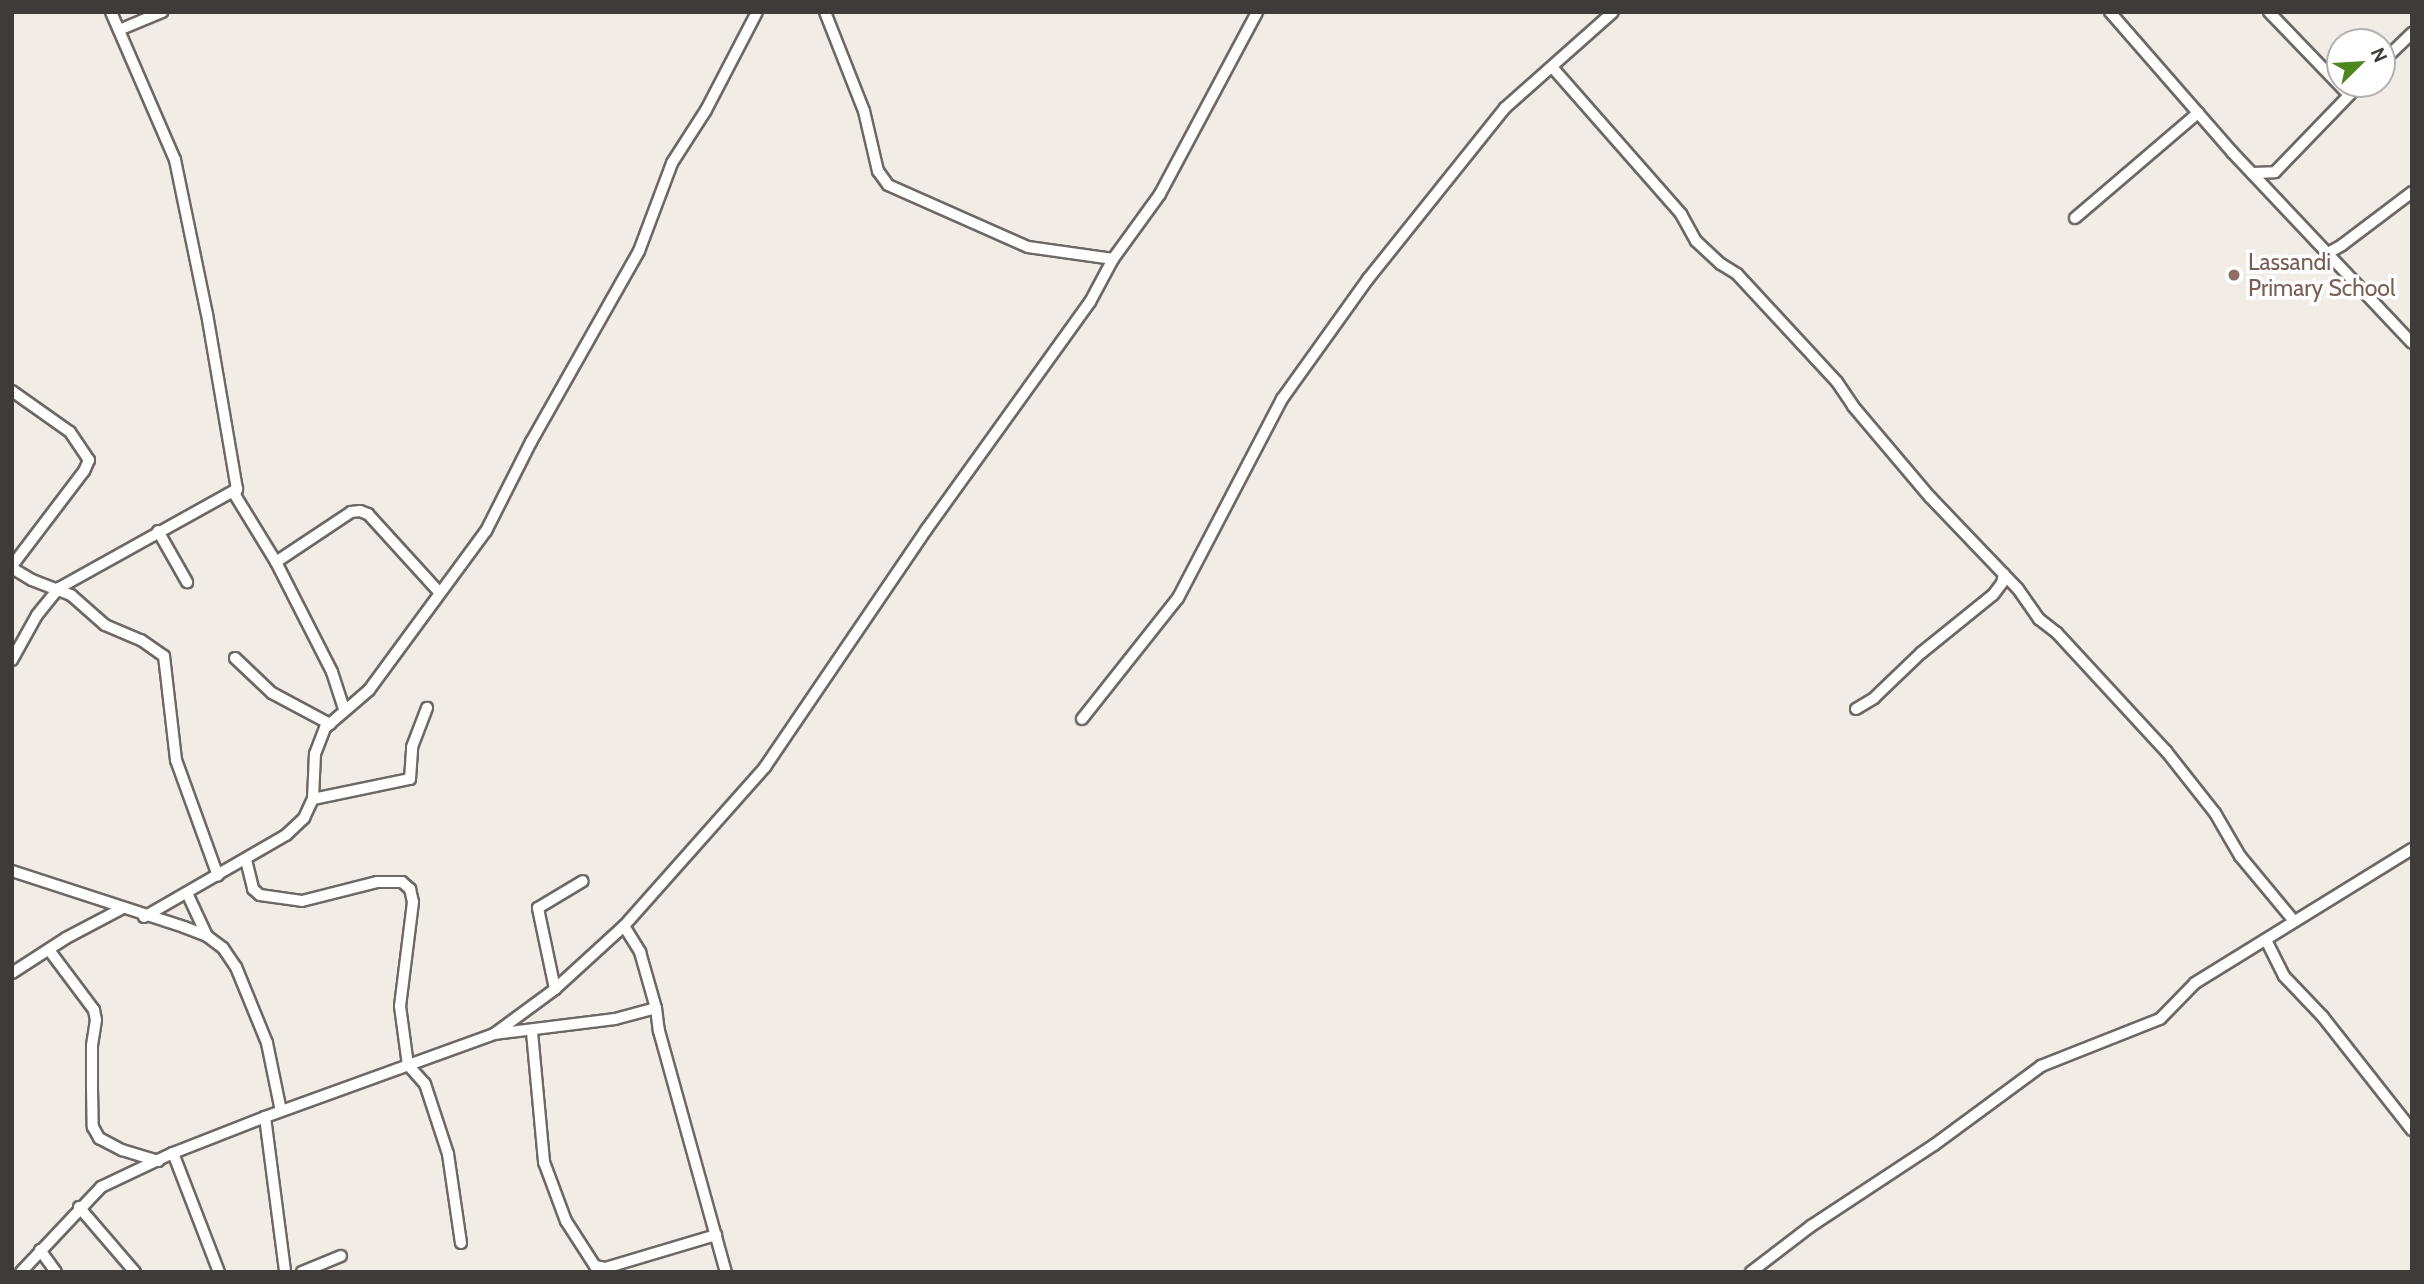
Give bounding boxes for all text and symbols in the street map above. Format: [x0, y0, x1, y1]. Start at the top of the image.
north arrow [2326, 28, 2396, 98]
text: N [2366, 44, 2392, 66]
place label: Lassandi Primary School [2248, 248, 2395, 302]
marker: Lassandi Primary School [2226, 267, 2242, 283]

